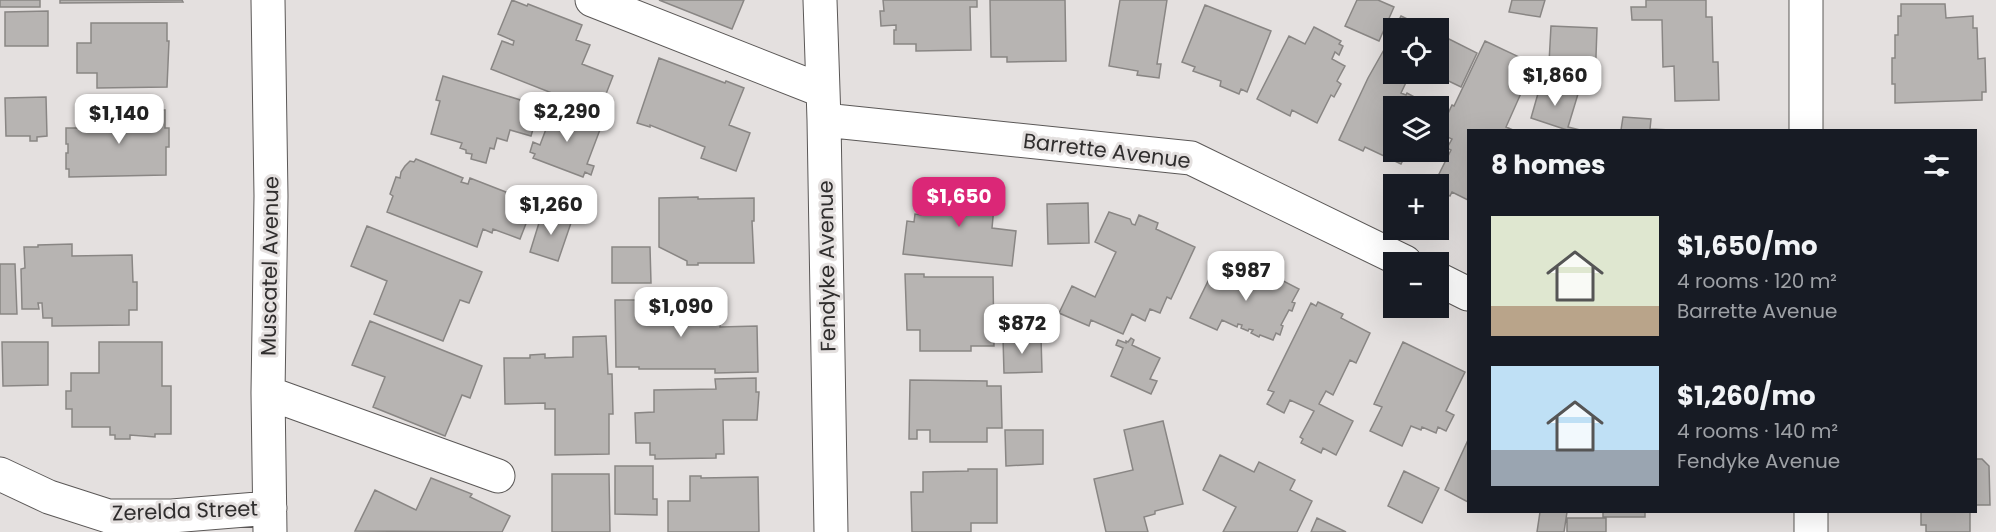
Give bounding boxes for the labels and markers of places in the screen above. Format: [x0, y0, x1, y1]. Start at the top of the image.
pin: $1,860 [1506, 56, 1604, 107]
pin: $2,290 [518, 92, 616, 143]
pin: $1,140 [70, 94, 168, 145]
pin: $1,650 [910, 177, 1008, 228]
pin: $1,260 [502, 185, 600, 236]
pin: $987 [1210, 251, 1282, 302]
pin: $1,090 [632, 287, 730, 338]
pin: $872 [986, 304, 1058, 355]

